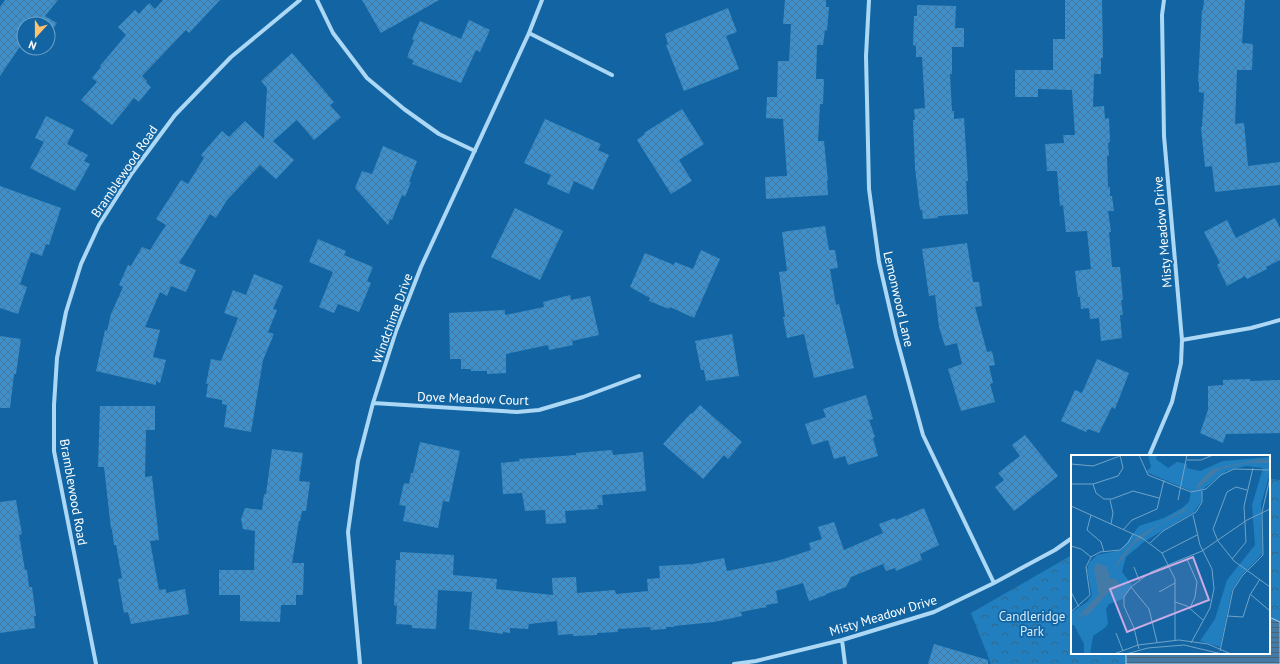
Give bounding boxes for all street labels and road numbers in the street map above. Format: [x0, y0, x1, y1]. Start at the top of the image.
street label: Bramblewood Road [87, 122, 162, 221]
street label: Misty Meadow Drive [1149, 176, 1176, 288]
street label: Lemonwood Lane [879, 250, 918, 349]
street label: Windchime Drive [368, 271, 417, 366]
street label: Dove Meadow Court [417, 388, 530, 409]
street label: Bramblewood Road [56, 438, 91, 547]
street label: Misty Meadow Drive [827, 591, 939, 640]

